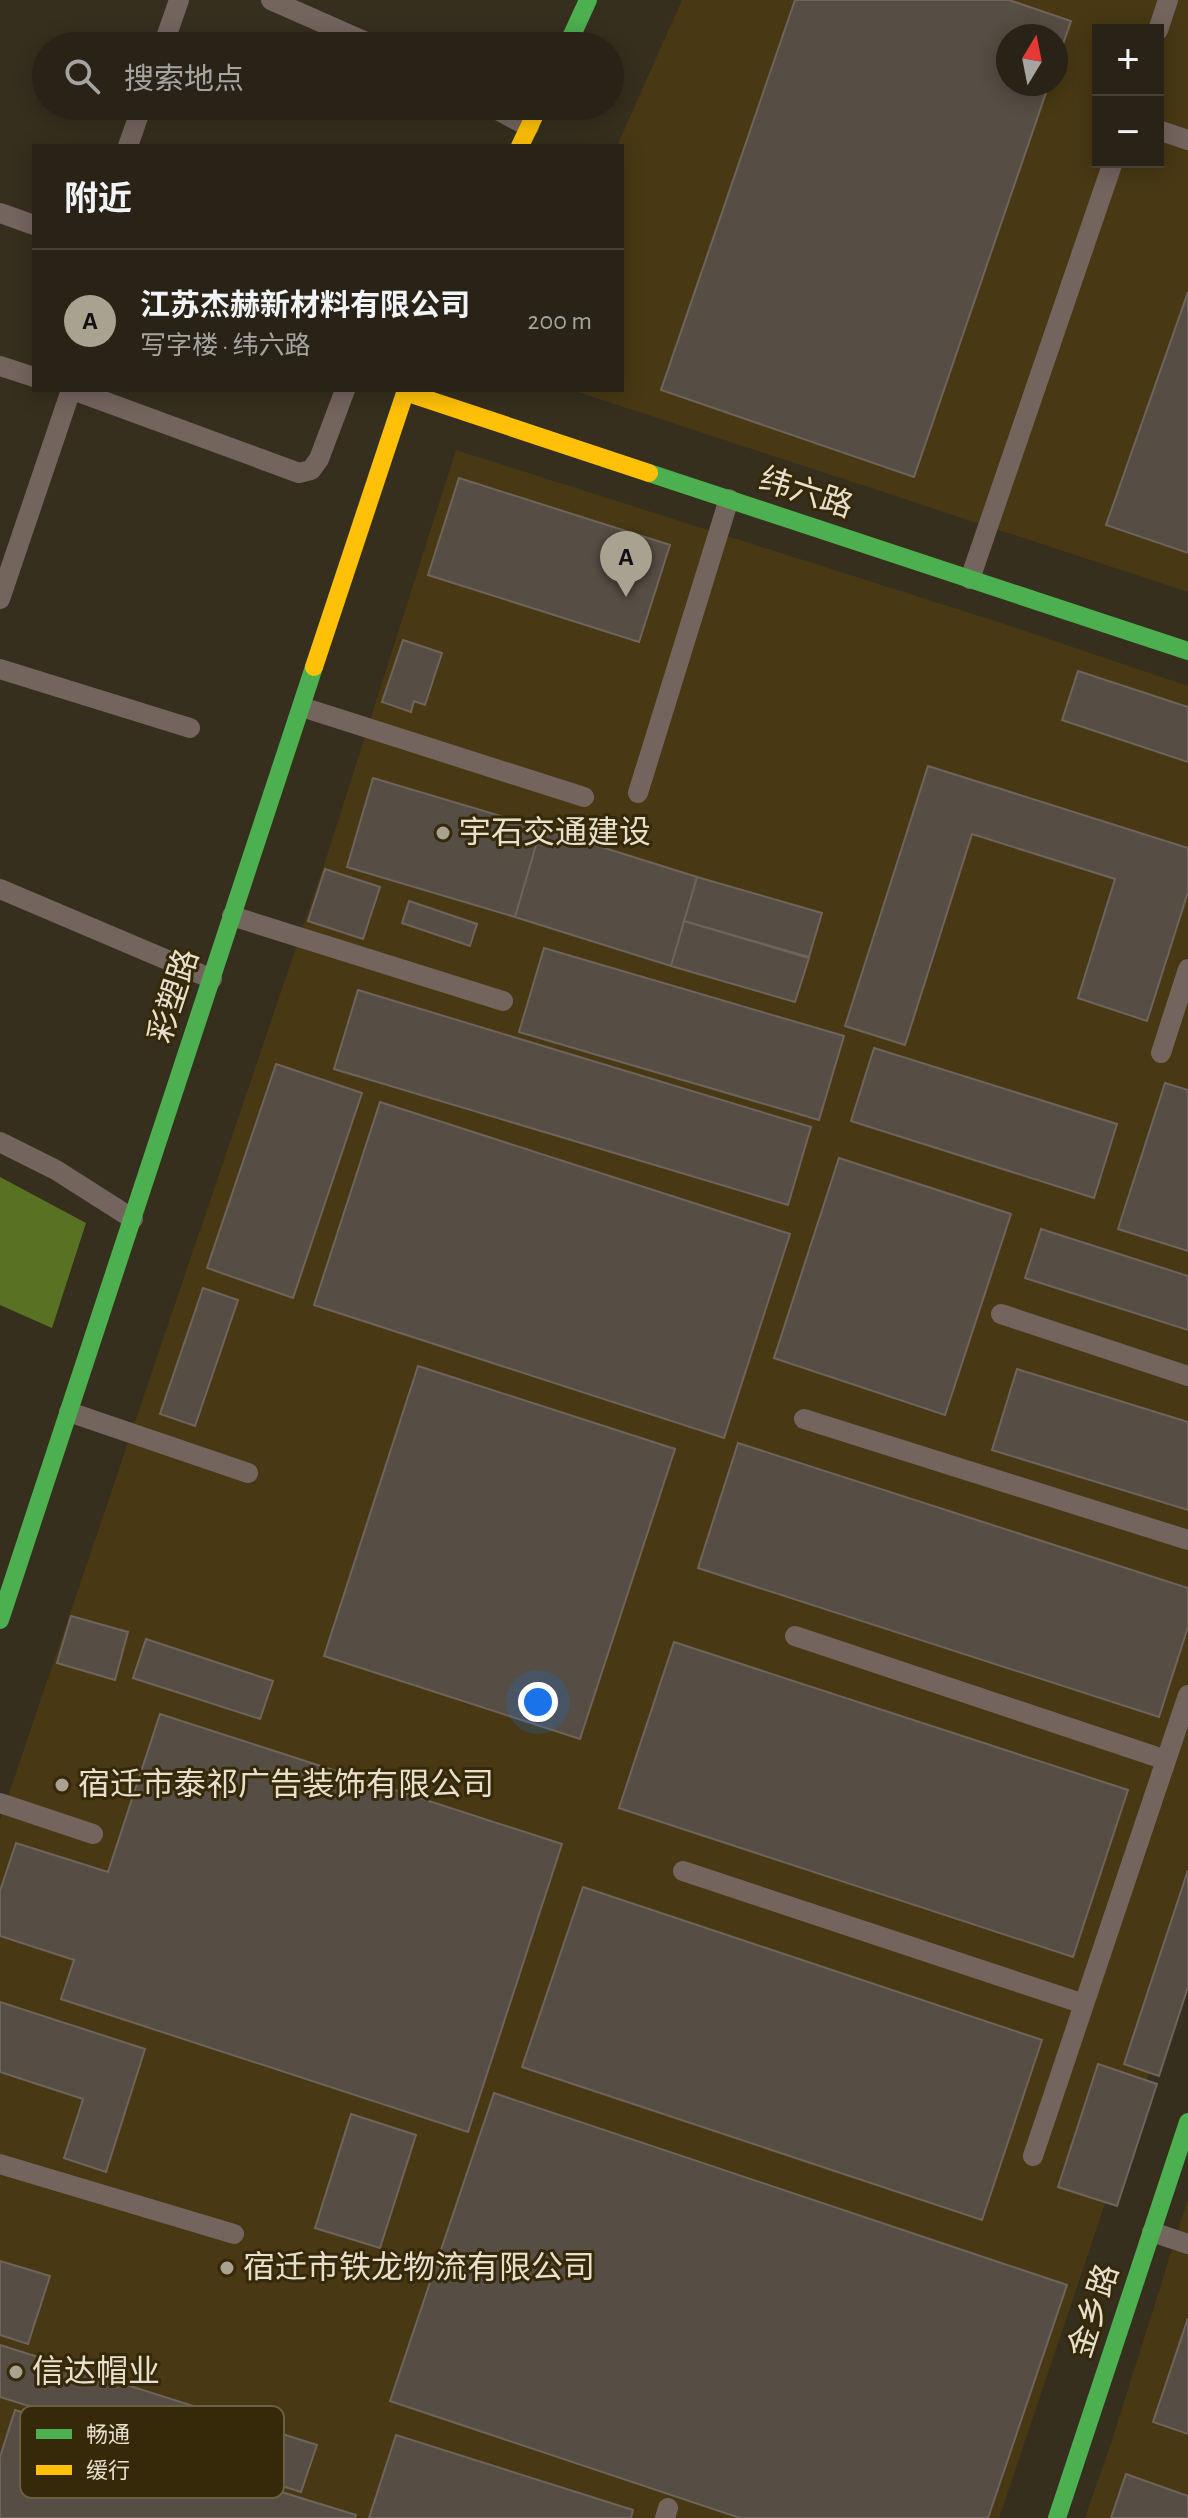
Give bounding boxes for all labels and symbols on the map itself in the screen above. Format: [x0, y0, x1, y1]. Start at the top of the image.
north arrow [996, 24, 1068, 96]
street label: 纬六路 [755, 461, 857, 523]
pin: A [600, 531, 652, 597]
place label: 宇石交通建设 [459, 815, 651, 849]
marker: 宇石交通建设 [434, 824, 452, 842]
street label: 彩塑路 [142, 945, 204, 1047]
your location [518, 1682, 558, 1722]
place label: 宿迁市泰祁广告装饰有限公司 [78, 1767, 494, 1801]
marker: 宿迁市泰祁广告装饰有限公司 [53, 1776, 71, 1794]
place label: 宿迁市铁龙物流有限公司 [243, 2250, 595, 2284]
marker: 宿迁市铁龙物流有限公司 [218, 2259, 236, 2277]
street label: 金乡路 [1062, 2260, 1124, 2362]
place label: 信达帽业 [32, 2354, 160, 2388]
marker: 信达帽业 [7, 2363, 25, 2381]
legend [20, 2406, 284, 2498]
text: 畅通 [86, 2423, 130, 2446]
text: 缓行 [86, 2459, 130, 2482]

